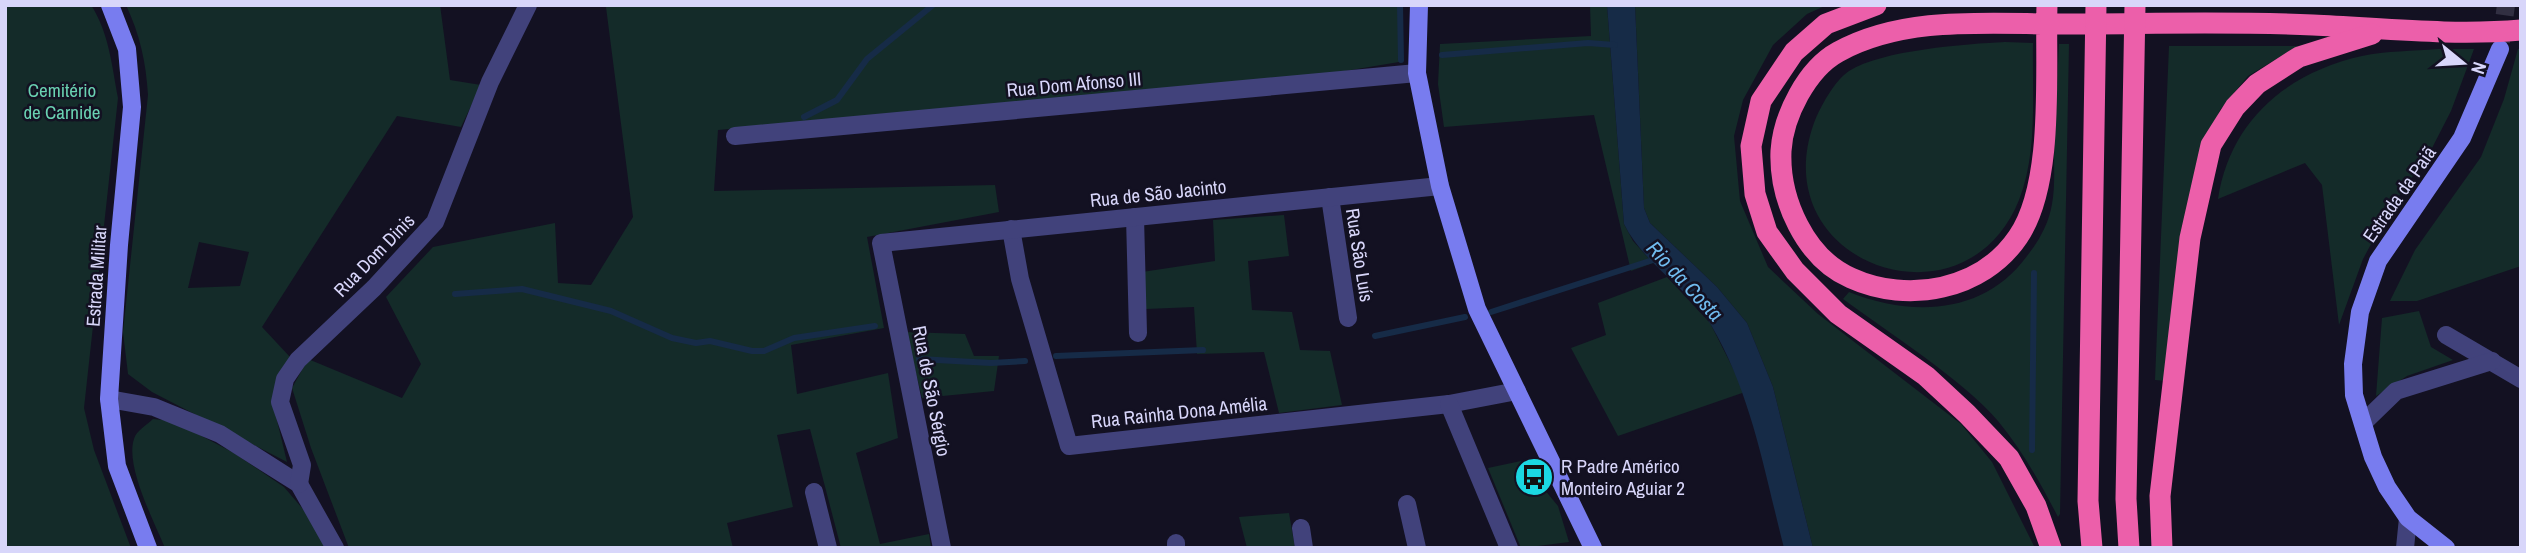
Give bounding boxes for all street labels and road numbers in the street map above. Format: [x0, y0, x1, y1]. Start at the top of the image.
street label: Rua Dom Afonso III [1006, 65, 1142, 103]
street label: Estrada da Paiã [2356, 141, 2442, 247]
street label: Rua de São Jacinto [1089, 173, 1227, 213]
street label: Rua São Luís [1340, 206, 1380, 304]
street label: Rua Dom Dinis [328, 208, 420, 302]
street label: Estrada Militar [79, 224, 113, 327]
street label: Rua de São Sérgio [907, 323, 957, 459]
street label: Rua Rainha Dona Amélia [1090, 390, 1269, 434]

